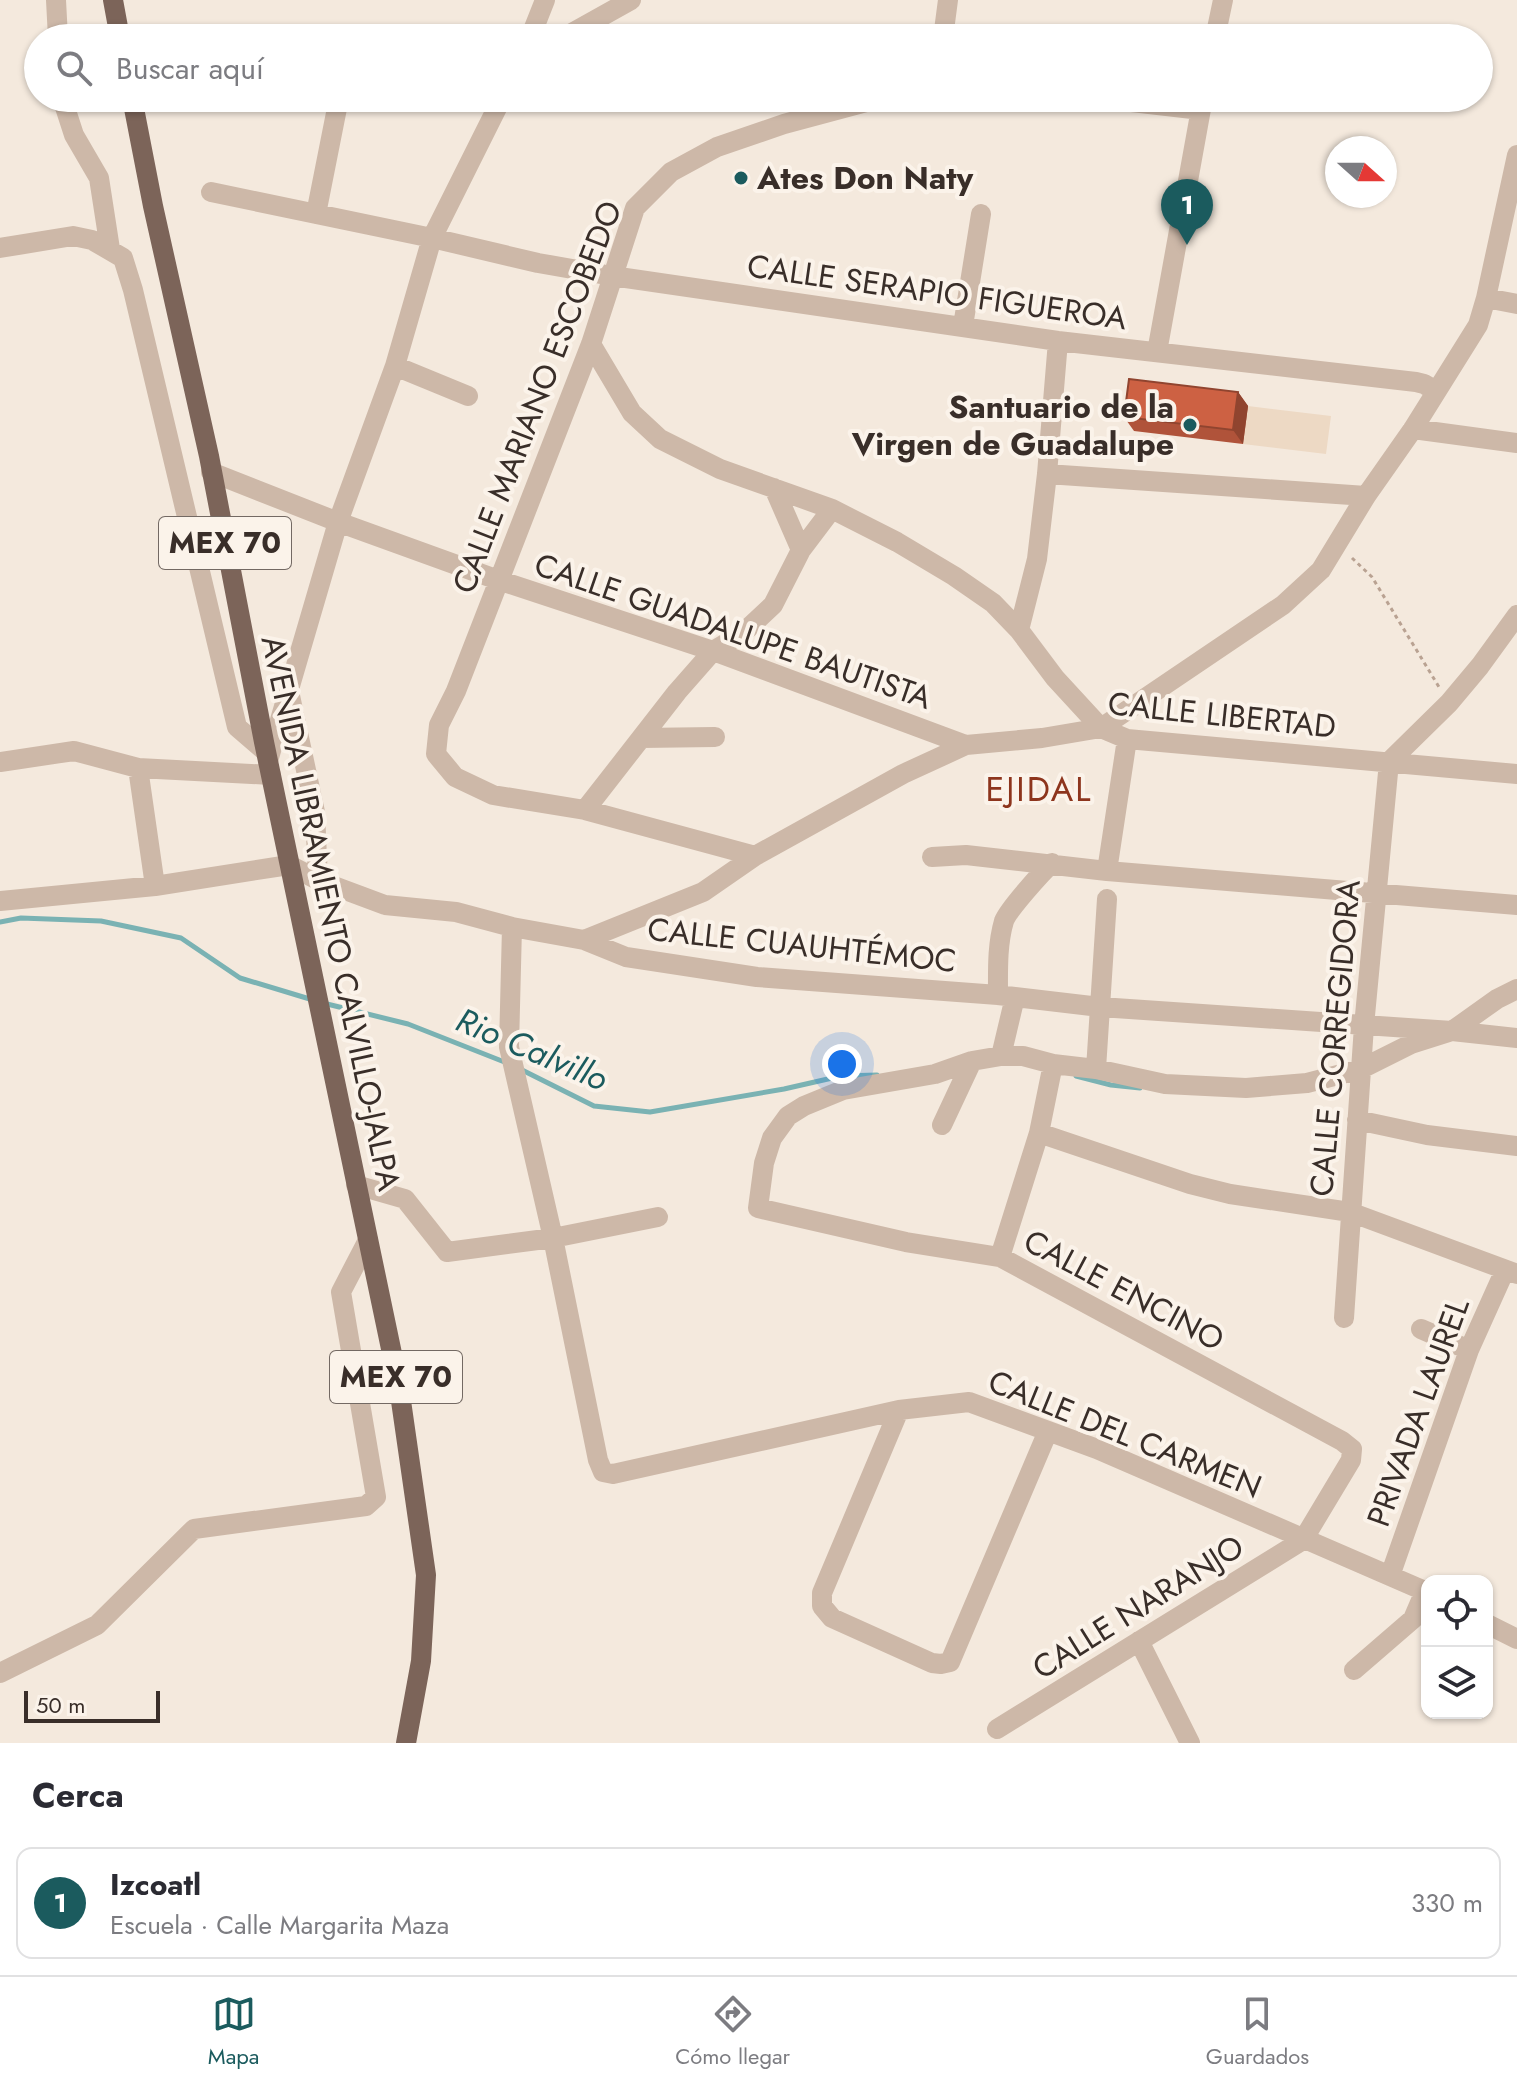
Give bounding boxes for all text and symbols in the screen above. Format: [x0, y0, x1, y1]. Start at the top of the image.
search box [24, 24, 1493, 112]
icon: search [52, 46, 96, 90]
text: Buscar aquí [116, 47, 264, 90]
north arrow [1325, 136, 1397, 208]
place label: Ates Don Naty [756, 155, 973, 201]
marker: Ates Don Naty [732, 169, 750, 187]
pin: 1 [1161, 179, 1213, 245]
street label: CALLE MARIANO ESCOBEDO [441, 194, 633, 600]
street label: CALLE SERAPIO FIGUEROA [744, 243, 1130, 341]
place label: Santuario de la Virgen de Guadalupe [851, 384, 1174, 467]
marker: Santuario de la Virgen de Guadalupe [1181, 416, 1199, 434]
road number: MEX 70 [159, 517, 291, 569]
street label: CALLE GUADALUPE BAUTISTA [528, 541, 938, 721]
street label: AVENIDA LIBRAMIENTO CALVILLO-JALPA [250, 631, 412, 1195]
street label: CALLE LIBERTAD [1106, 680, 1338, 750]
district label: EJIDAL [985, 765, 1093, 814]
street label: CALLE CORREGIDORA [1298, 878, 1372, 1198]
street label: CALLE CUAUHTÉMOC [645, 906, 959, 984]
water label: Rio Calvillo [448, 996, 615, 1103]
your location [822, 1044, 862, 1084]
street label: CALLE ENCINO [1016, 1218, 1232, 1362]
street label: PRIVADA LAUREL [1355, 1291, 1481, 1533]
road number: MEX 70 [330, 1351, 462, 1403]
street label: CALLE DEL CARMEN [982, 1358, 1268, 1510]
street label: CALLE NARANJO [1024, 1524, 1252, 1690]
map controls [1421, 1575, 1493, 1719]
button: locate [1421, 1575, 1493, 1647]
button: layers [1421, 1647, 1493, 1719]
scale bar [24, 1687, 160, 1723]
text: 50 m [36, 1689, 85, 1721]
text: Cerca [32, 1771, 124, 1820]
text: Izcoatl [110, 1863, 201, 1906]
text: 1 [53, 1884, 67, 1922]
text: 330 m [1411, 1884, 1483, 1922]
text: Escuela · Calle Margarita Maza [110, 1906, 449, 1944]
tab: Mapa [208, 1992, 259, 2072]
tab: Cómo llegar [675, 1992, 790, 2072]
tab: Guardados [1206, 1992, 1309, 2072]

